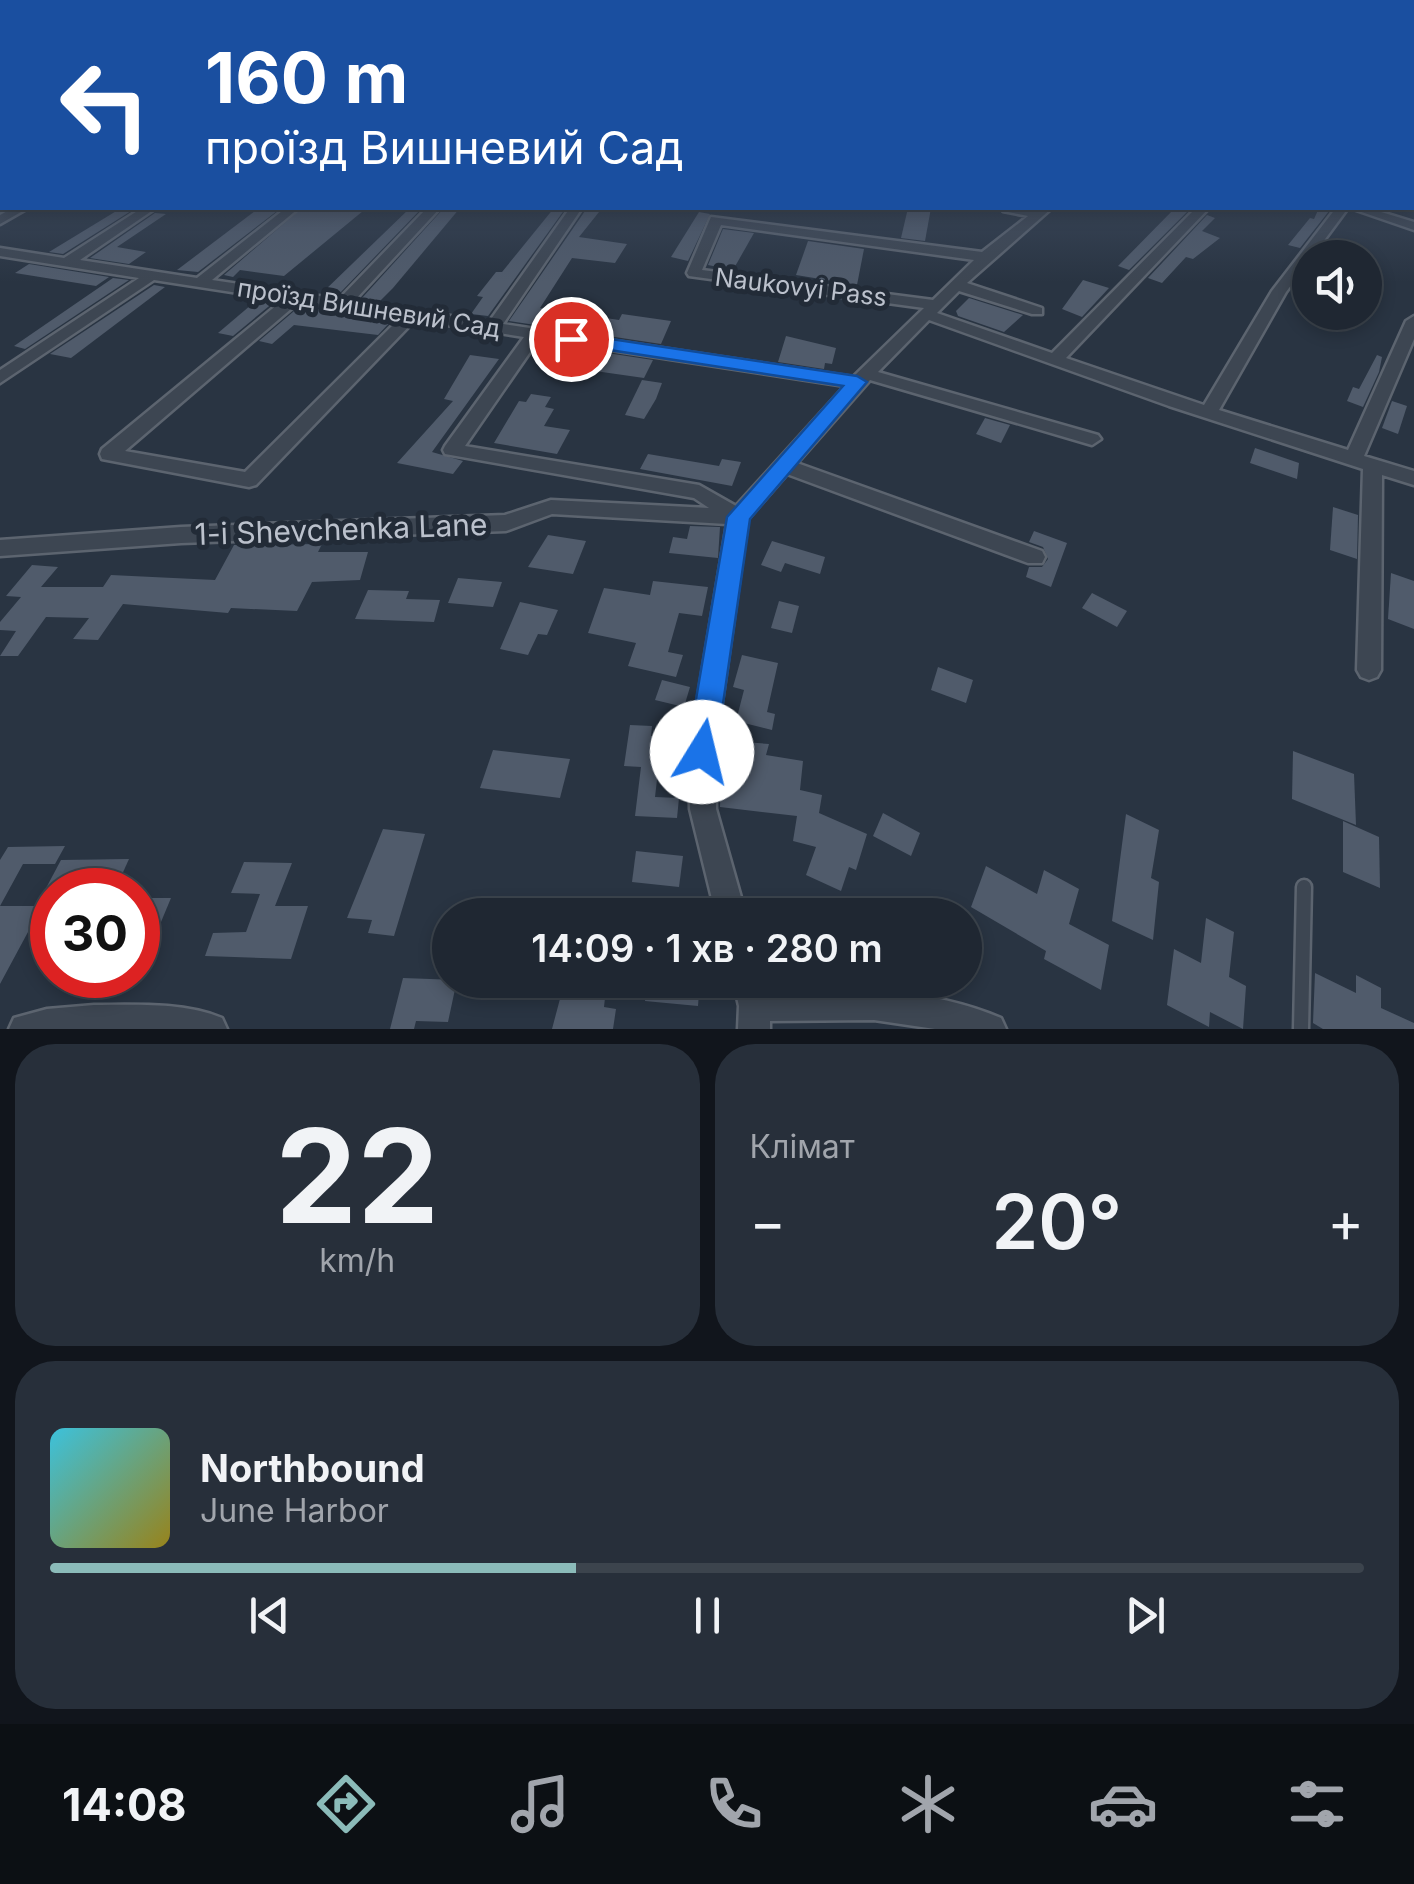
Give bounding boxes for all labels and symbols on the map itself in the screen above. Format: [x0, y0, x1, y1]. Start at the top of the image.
street label: Naukovyi Pass [713, 262, 889, 312]
street label: проїзд Вишневий Сад [235, 272, 503, 344]
pin [529, 297, 614, 382]
street label: 1-i Shevchenka Lane [194, 506, 488, 552]
position arrow [650, 700, 754, 804]
speed limit sign: 30 [30, 868, 160, 998]

